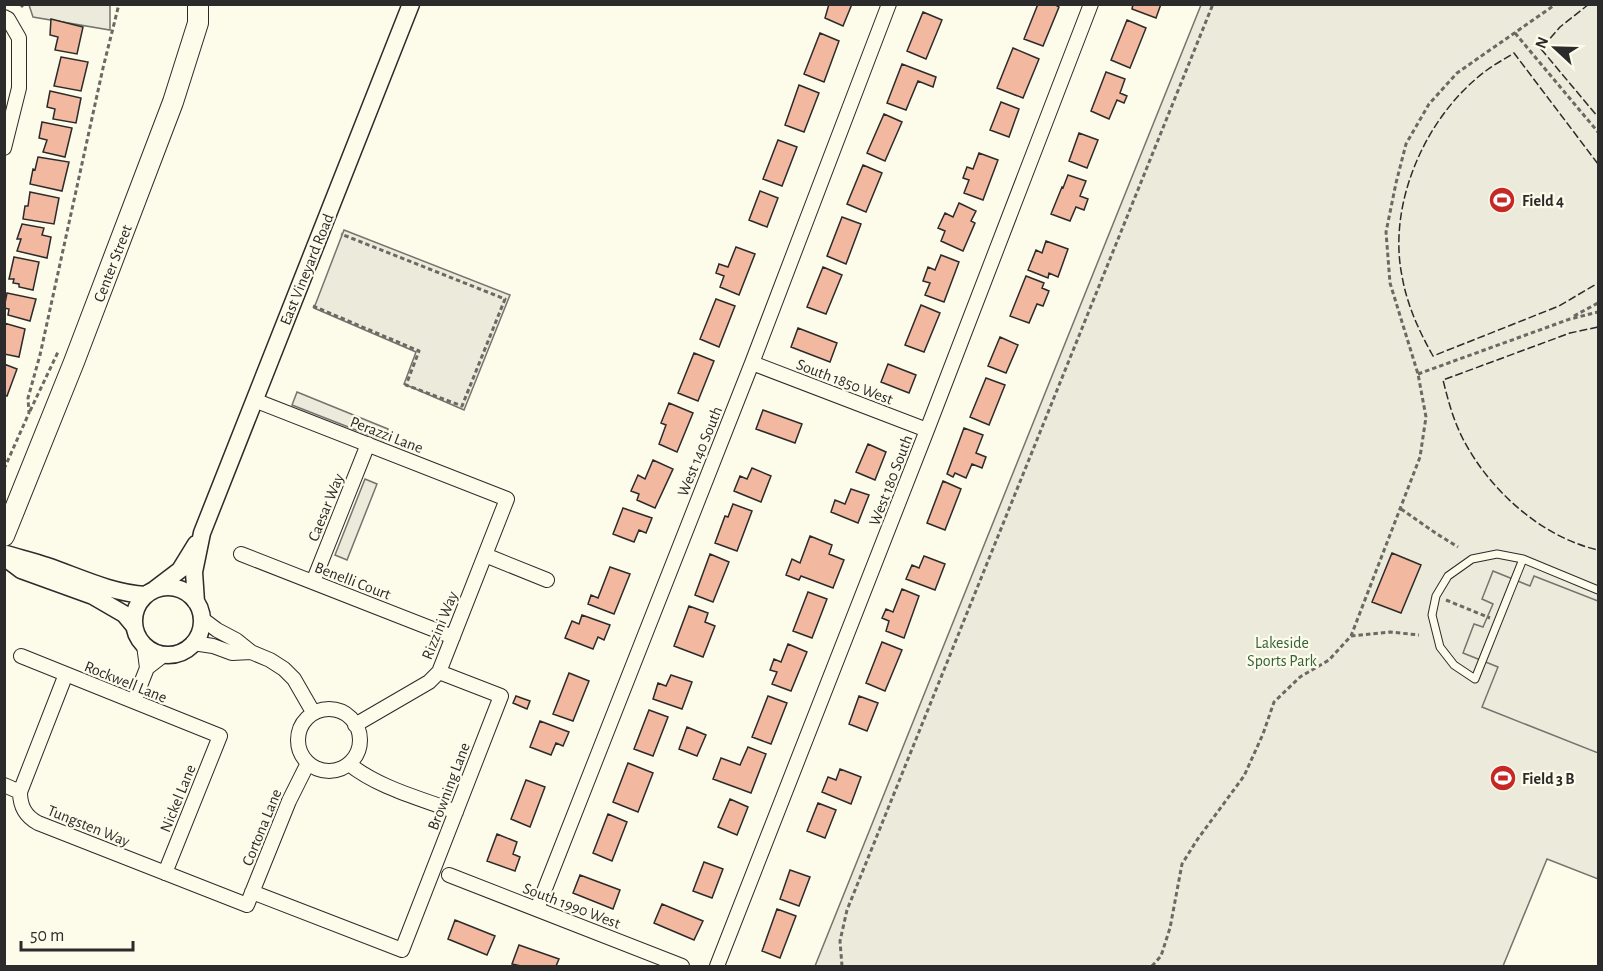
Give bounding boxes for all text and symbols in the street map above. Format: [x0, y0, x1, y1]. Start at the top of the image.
north arrow [1525, 18, 1585, 78]
text: N [1533, 35, 1552, 51]
sports icon: Field 4 [1487, 185, 1517, 215]
place label: Field 4 [1522, 193, 1564, 209]
street label: East Vineyard Road [277, 211, 338, 328]
street label: Center Street [91, 223, 135, 304]
street label: South 1850 West [794, 356, 895, 408]
street label: West 140 South [675, 404, 725, 499]
street label: Perazzi Lane [348, 414, 425, 456]
street label: West 180 South [866, 433, 916, 528]
street label: Caesar Way [305, 471, 348, 544]
street label: Benelli Court [312, 559, 393, 603]
street label: Rizzini Way [419, 589, 462, 662]
park label: Lakeside Sports Park [1247, 635, 1318, 669]
street label: Rockwell Lane [82, 658, 169, 706]
street label: Browning Lane [425, 740, 473, 832]
street label: Nickel Lane [157, 762, 199, 835]
sports icon: Field 3 B [1488, 763, 1518, 793]
place label: Field 3 B [1522, 771, 1575, 787]
street label: Cortona Lane [239, 787, 285, 868]
street label: Tungsten Way [45, 802, 132, 851]
street label: South 1990 West [521, 880, 623, 932]
scale bar [21, 914, 134, 952]
text: 50 m [30, 927, 64, 945]

